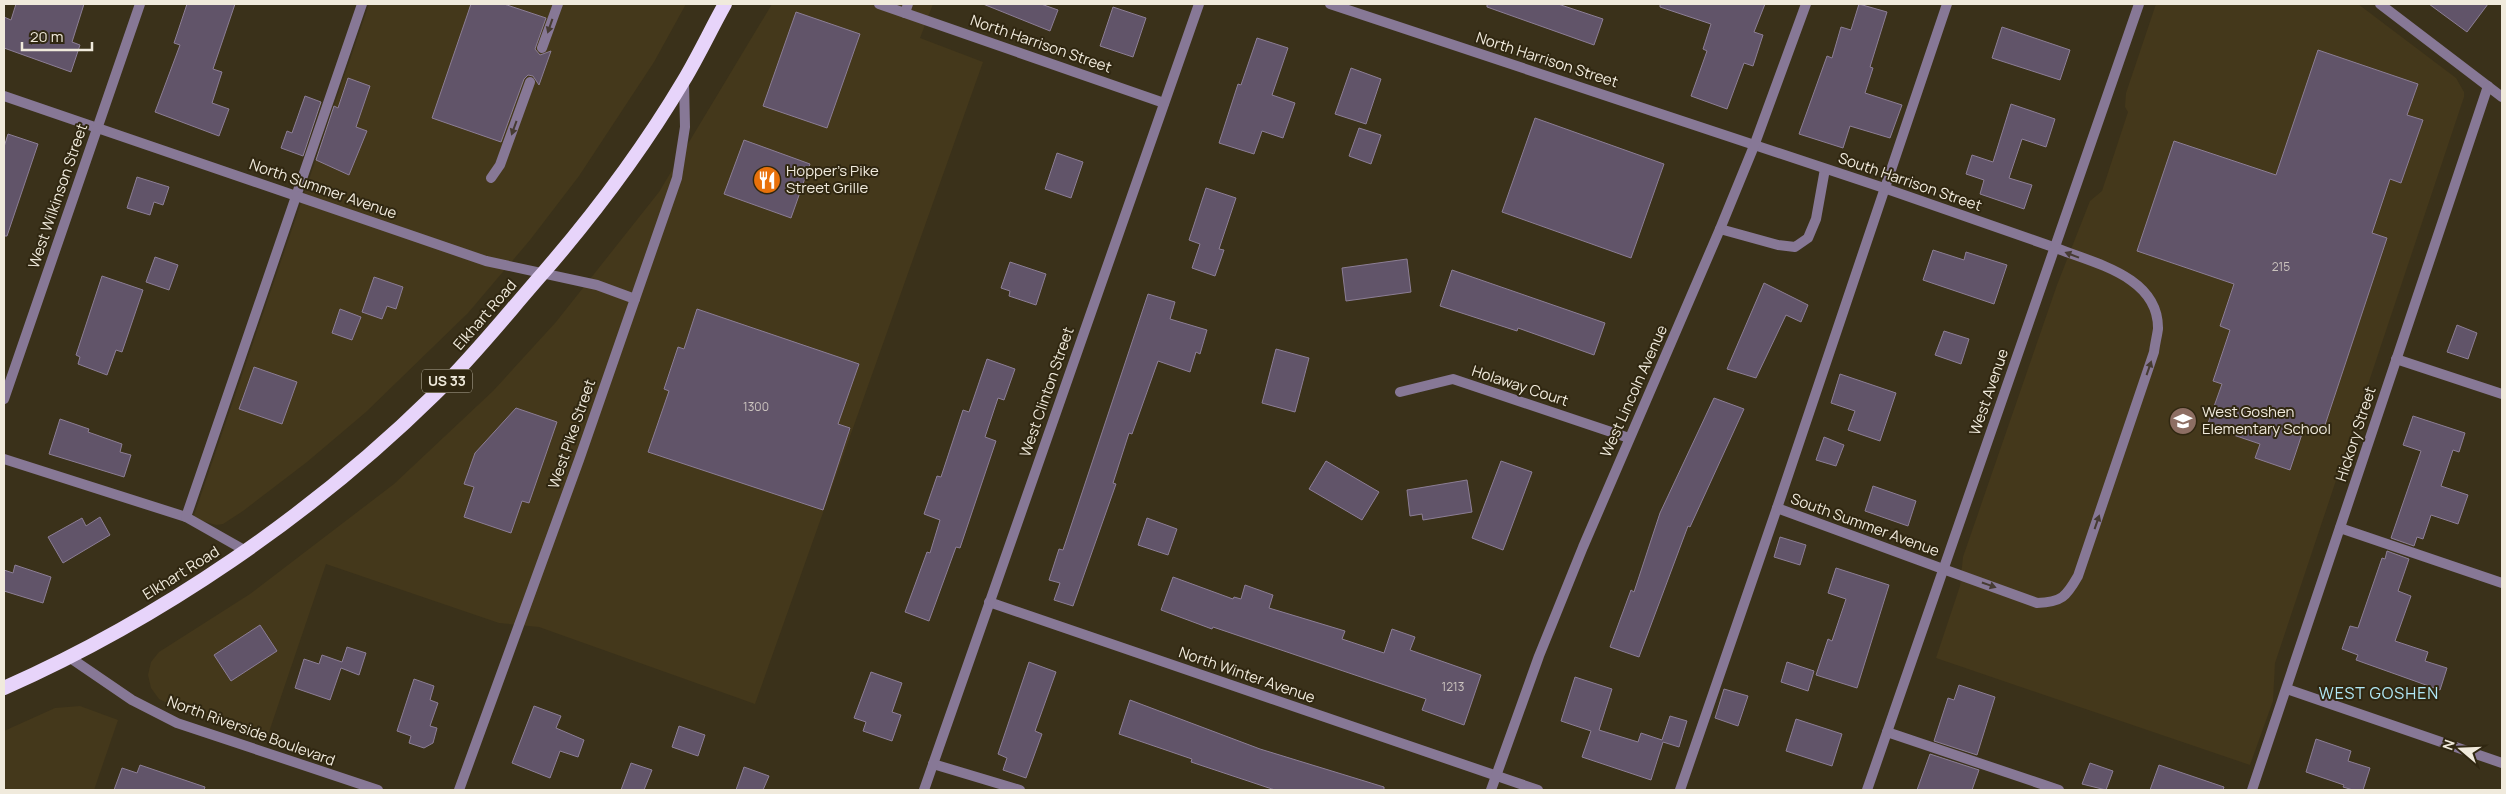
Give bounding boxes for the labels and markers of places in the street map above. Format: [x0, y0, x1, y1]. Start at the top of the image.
place label: Hopper's Pike Street Grille [786, 160, 879, 198]
restaurant icon: Hopper's Pike Street Grille [752, 165, 782, 195]
place label: West Goshen Elementary School [2202, 401, 2331, 439]
school or university icon: West Goshen Elementary School [2168, 406, 2198, 436]

